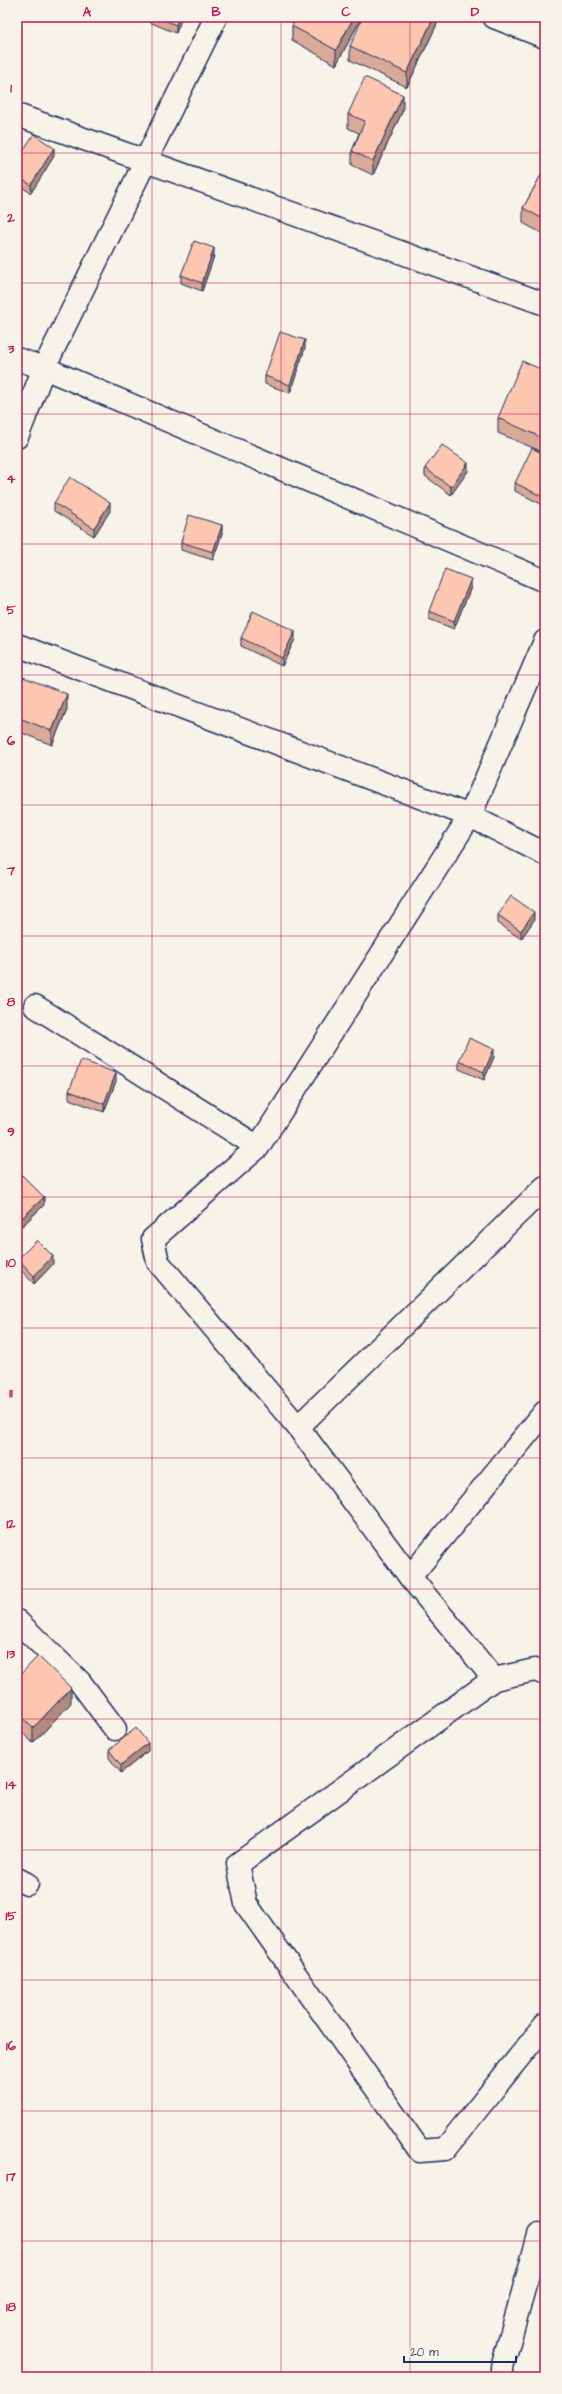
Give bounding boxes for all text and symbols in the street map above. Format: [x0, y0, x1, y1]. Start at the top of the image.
text: A [83, 3, 92, 21]
text: B [211, 3, 221, 21]
text: C [341, 3, 351, 21]
text: D [471, 3, 480, 21]
text: 1 [10, 79, 12, 97]
text: 2 [6, 209, 15, 227]
text: 3 [7, 340, 15, 358]
text: 4 [7, 470, 16, 488]
text: 5 [6, 601, 16, 619]
text: 6 [7, 732, 16, 750]
text: 7 [6, 862, 16, 880]
text: 8 [7, 993, 16, 1011]
text: 9 [7, 1123, 15, 1141]
text: 10 [6, 1254, 17, 1272]
text: 11 [9, 1384, 13, 1402]
text: 12 [6, 1515, 16, 1533]
text: 13 [7, 1645, 16, 1663]
text: 14 [6, 1776, 16, 1794]
text: 15 [6, 1907, 17, 1925]
text: 16 [6, 2037, 17, 2055]
text: 17 [6, 2168, 17, 2186]
text: 18 [6, 2298, 17, 2316]
scale bar [404, 2338, 516, 2364]
text: 20 m [410, 2344, 439, 2361]

